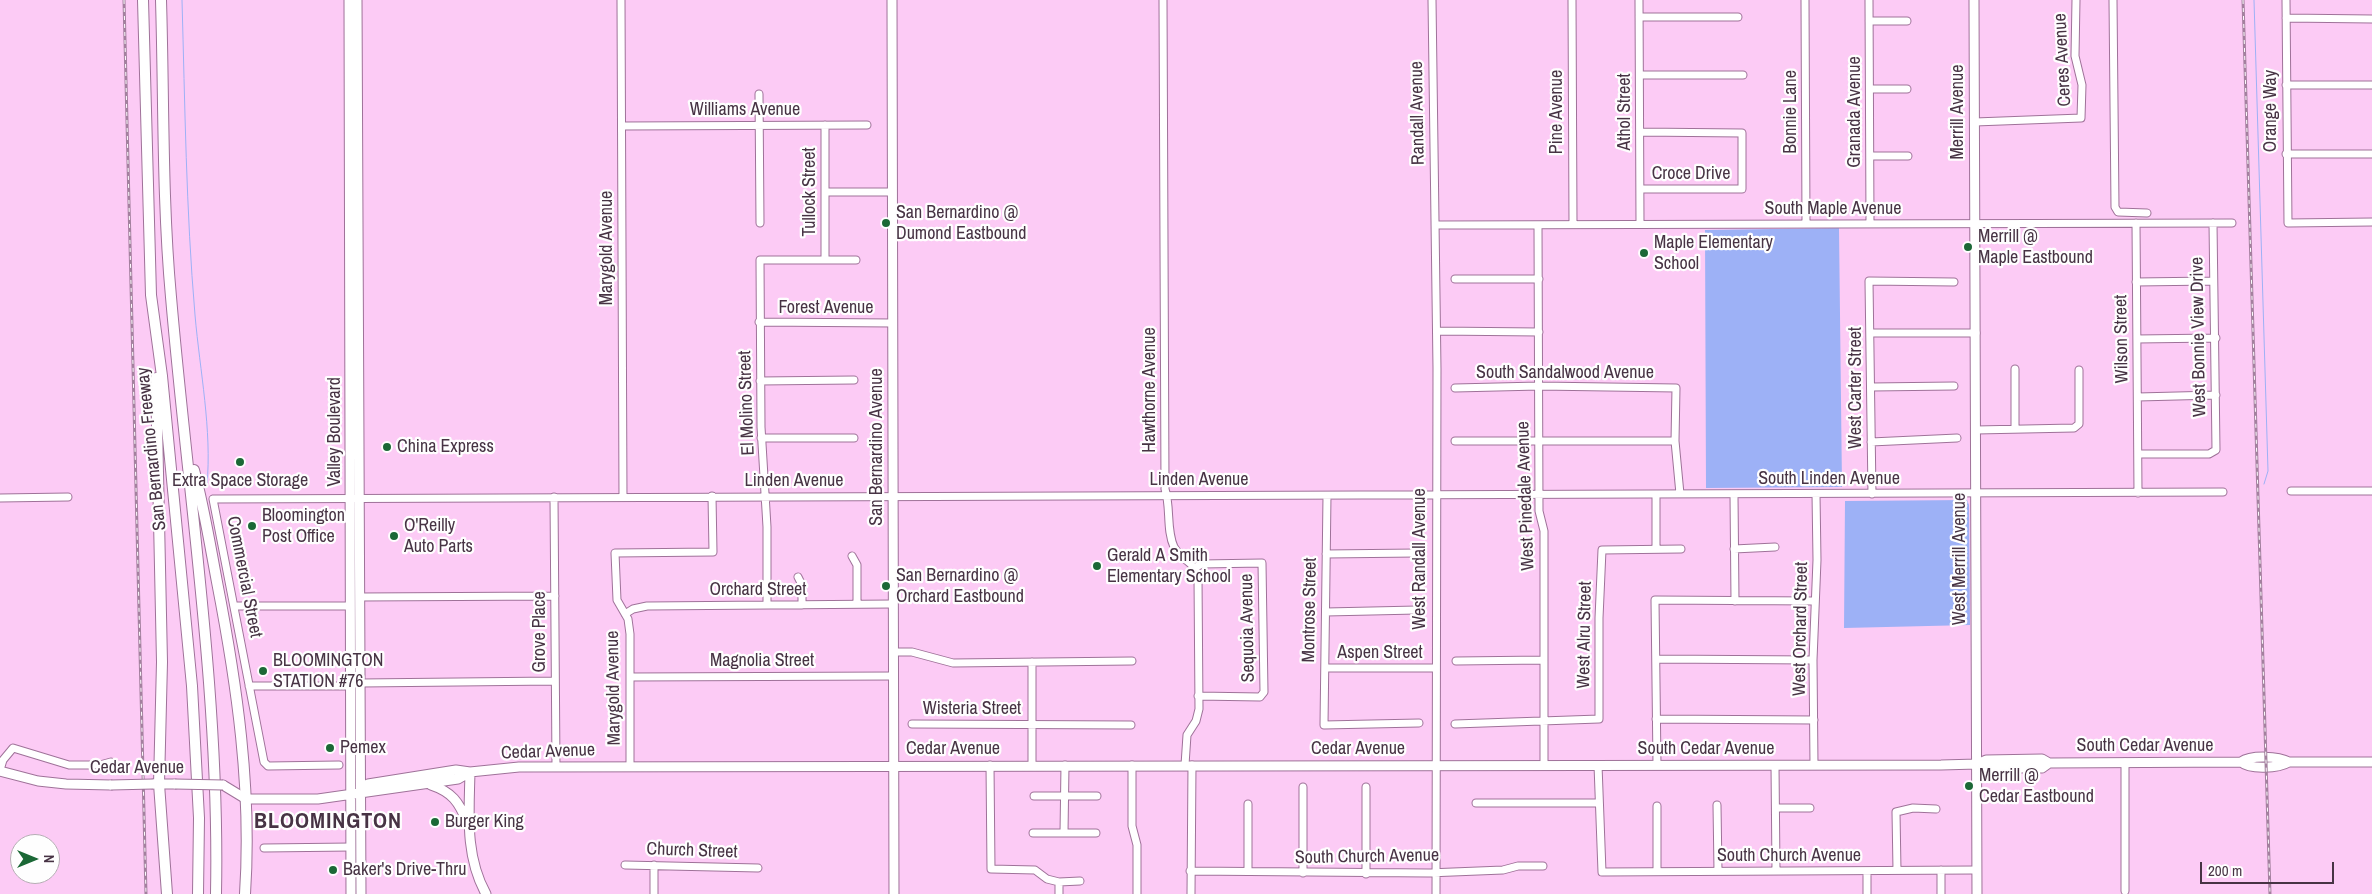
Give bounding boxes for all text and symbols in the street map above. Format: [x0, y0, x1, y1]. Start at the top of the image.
street label: Ceres Avenue [2050, 13, 2076, 107]
street label: Granada Avenue [1844, 56, 1866, 168]
street label: Randall Avenue [1406, 61, 1430, 165]
street label: Merrill Avenue [1947, 65, 1969, 159]
street label: Pine Avenue [1546, 70, 1568, 154]
street label: Bonnie Lane [1780, 70, 1802, 154]
street label: Orange Way [2260, 70, 2282, 152]
street label: Athol Street [1614, 73, 1636, 151]
street label: Williams Avenue [690, 99, 800, 121]
street label: Tullock Street [799, 148, 821, 236]
street label: Croce Drive [1652, 163, 1730, 185]
street label: Marygold Avenue [596, 191, 618, 305]
street label: South Maple Avenue [1765, 198, 1901, 220]
place label: San Bernardino @ Dumond Eastbound [896, 202, 1026, 244]
marker: San Bernardino @ Dumond Eastbound [880, 217, 892, 229]
place label: Merrill @ Maple Eastbound [1978, 226, 2093, 268]
place label: Maple Elementary School [1654, 232, 1773, 274]
marker: Merrill @ Maple Eastbound [1962, 241, 1974, 253]
marker: Maple Elementary School [1638, 247, 1650, 259]
street label: West Bonnie View Drive [2187, 257, 2211, 417]
street label: Wilson Street [2110, 295, 2134, 383]
street label: Forest Avenue [778, 297, 874, 319]
street label: Hawthorne Avenue [1139, 327, 1161, 453]
street label: West Carter Street [1845, 327, 1867, 449]
street label: El Molino Street [734, 350, 760, 456]
street label: South Sandalwood Avenue [1476, 362, 1654, 384]
street label: San Bernardino Freeway [133, 366, 171, 532]
street label: San Bernardino Avenue [866, 368, 888, 526]
street label: Valley Boulevard [324, 377, 346, 487]
street label: West Pinedale Avenue [1513, 421, 1539, 571]
place label: China Express [397, 436, 494, 458]
marker: China Express [381, 441, 393, 453]
marker: Extra Space Storage [234, 456, 246, 468]
street label: South Linden Avenue [1758, 468, 1900, 490]
street label: Linden Avenue [1149, 469, 1249, 491]
place label: Extra Space Storage [172, 470, 308, 492]
street label: Linden Avenue [744, 470, 844, 492]
street label: West Randall Avenue [1409, 488, 1431, 630]
street label: West Merrill Avenue [1949, 493, 1971, 625]
place label: Bloomington Post Office [262, 505, 345, 548]
street label: Commercial Street [222, 515, 266, 639]
place label: O'Reilly Auto Parts [404, 515, 473, 558]
marker: Bloomington Post Office [246, 520, 258, 532]
marker: O'Reilly Auto Parts [388, 530, 400, 542]
place label: Gerald A Smith Elementary School [1107, 545, 1231, 588]
street label: Montrose Street [1298, 557, 1322, 663]
marker: Gerald A Smith Elementary School [1091, 560, 1103, 572]
street label: West Orchard Street [1789, 562, 1813, 696]
place label: San Bernardino @ Orchard Eastbound [896, 565, 1024, 608]
street label: Sequoia Avenue [1236, 573, 1260, 683]
street label: Orchard Street [710, 579, 806, 601]
marker: San Bernardino @ Orchard Eastbound [880, 580, 892, 592]
street label: West Alru Street [1573, 581, 1597, 689]
street label: Grove Place [529, 591, 551, 673]
street label: Marygold Avenue [602, 631, 626, 745]
street label: Aspen Street [1337, 642, 1423, 664]
place label: BLOOMINGTON STATION #76 [273, 650, 383, 692]
street label: Magnolia Street [710, 650, 814, 672]
marker: BLOOMINGTON STATION #76 [257, 665, 269, 677]
street label: Wisteria Street [923, 698, 1021, 720]
street label: South Cedar Avenue [2077, 735, 2213, 757]
place label: Pemex [340, 737, 386, 759]
street label: Cedar Avenue [906, 738, 1000, 760]
street label: Cedar Avenue [1311, 738, 1405, 760]
street label: South Cedar Avenue [1638, 738, 1774, 760]
street label: Cedar Avenue [501, 740, 595, 764]
marker: Pemex [324, 742, 336, 754]
street label: Cedar Avenue [90, 757, 184, 779]
place label: Merrill @ Cedar Eastbound [1979, 765, 2094, 808]
marker: Merrill @ Cedar Eastbound [1963, 780, 1975, 792]
district label: BLOOMINGTON [253, 809, 403, 835]
place label: Burger King [445, 811, 524, 833]
marker: Burger King [429, 816, 441, 828]
north arrow [10, 834, 60, 884]
street label: Church Street [646, 839, 738, 863]
street label: South Church Avenue [1295, 845, 1439, 869]
street label: South Church Avenue [1717, 845, 1861, 867]
scale bar [2202, 852, 2336, 884]
text: N [40, 855, 58, 863]
place label: Baker's Drive-Thru [343, 859, 466, 881]
text: 200 m [2208, 860, 2242, 881]
marker: Baker's Drive-Thru [327, 864, 339, 876]

